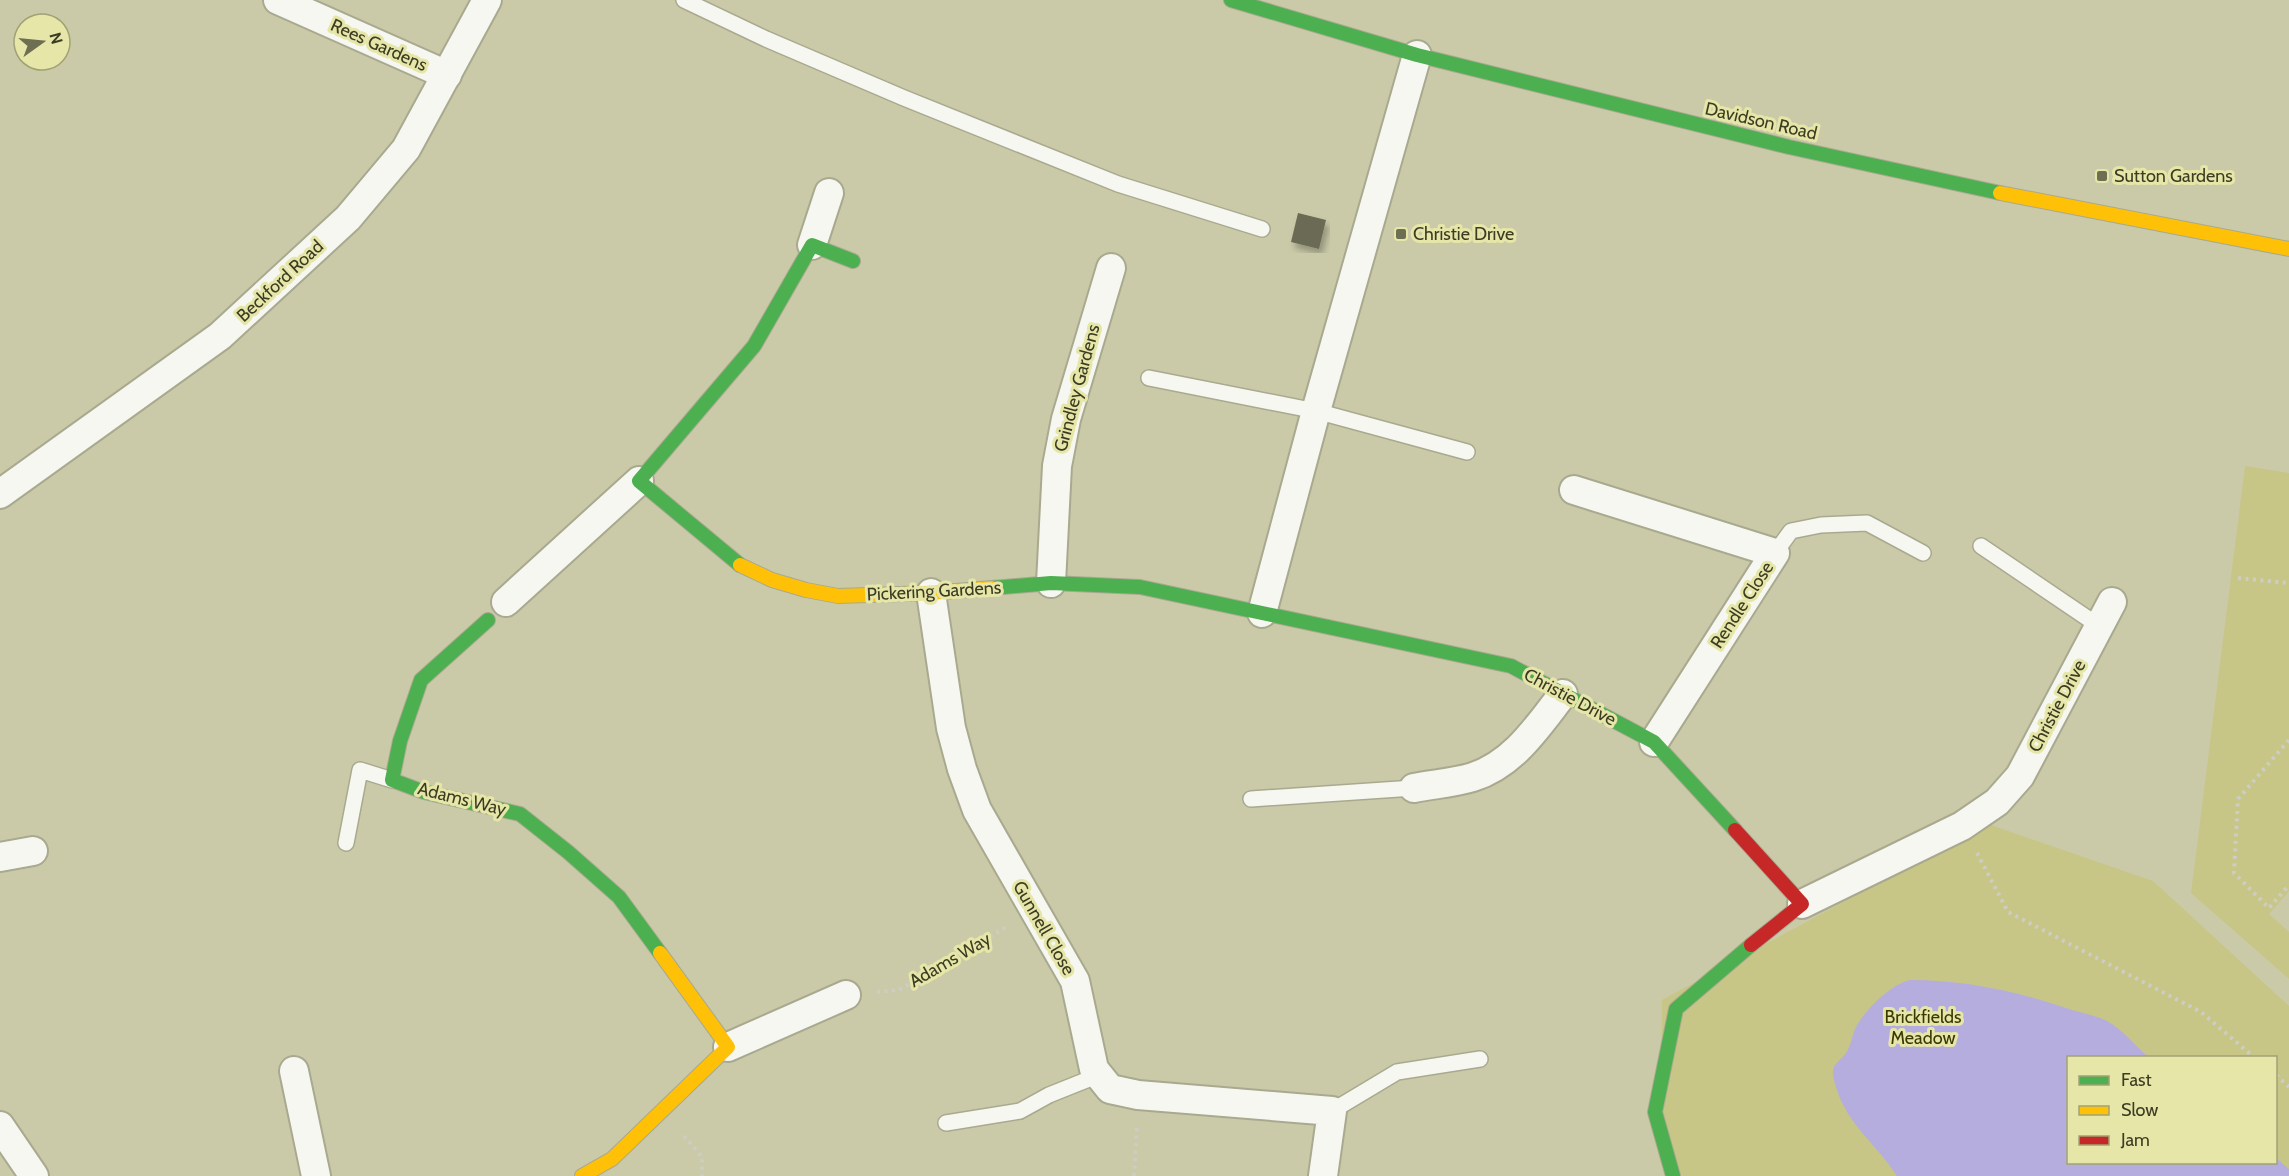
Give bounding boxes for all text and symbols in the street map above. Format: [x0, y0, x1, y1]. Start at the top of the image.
north arrow [12, 12, 72, 72]
street label: Rees Gardens [327, 14, 431, 76]
text: N [45, 30, 67, 46]
street label: Davidson Road [1703, 97, 1819, 145]
place label: Sutton Gardens [2114, 165, 2233, 187]
marker: Sutton Gardens [2095, 169, 2109, 183]
place label: Christie Drive [1413, 223, 1514, 245]
marker: Christie Drive [1394, 227, 1408, 241]
street label: Beckford Road [232, 235, 328, 327]
street label: Grindley Gardens [1049, 322, 1105, 454]
street label: Rendle Close [1706, 557, 1778, 653]
street label: Pickering Gardens [866, 576, 1002, 606]
street label: Christie Drive [2024, 656, 2090, 756]
street label: Christie Drive [1520, 664, 1620, 730]
street label: Adams Way [415, 777, 509, 821]
street label: Gunnell Close [1008, 877, 1080, 979]
street label: Adams Way [905, 928, 995, 992]
park label: Brickfields Meadow [1885, 1006, 1961, 1049]
legend [2067, 1056, 2277, 1164]
text: Fast [2121, 1069, 2152, 1091]
text: Slow [2121, 1099, 2158, 1121]
text: Jam [2120, 1129, 2150, 1151]

